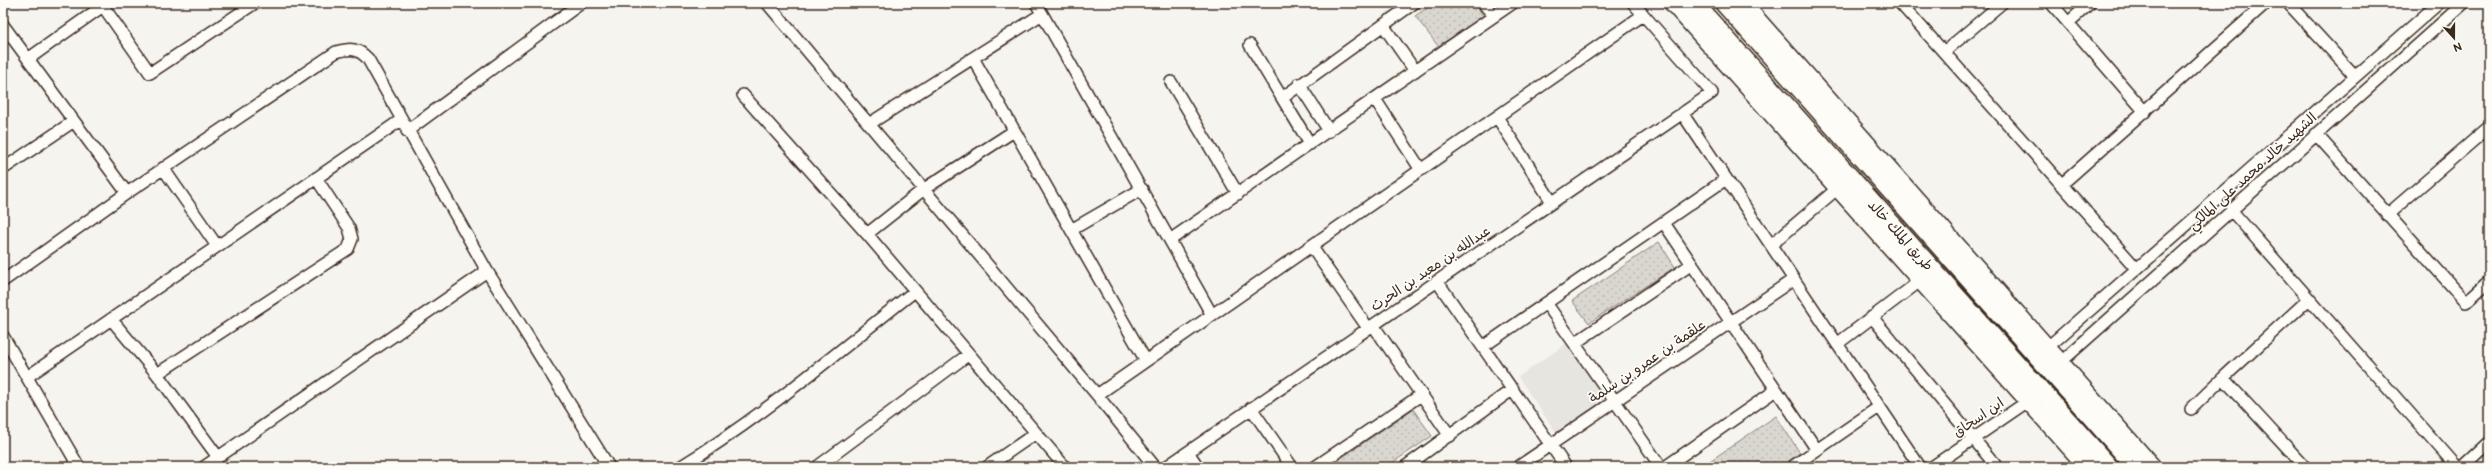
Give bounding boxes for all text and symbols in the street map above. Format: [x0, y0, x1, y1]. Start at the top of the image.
north arrow [2434, 18, 2474, 58]
text: N [2451, 39, 2464, 54]
street label: الشهيد خالد محمد على المالكي [2184, 109, 2323, 237]
street label: طريق الملك خالد [1864, 196, 1937, 274]
street label: عبدالله بن معبد بن الحرث [1367, 222, 1493, 315]
street label: علقمة بن عمرو بن سلمة [1586, 316, 1709, 407]
street label: ابن اسحاق [1949, 394, 2007, 441]

